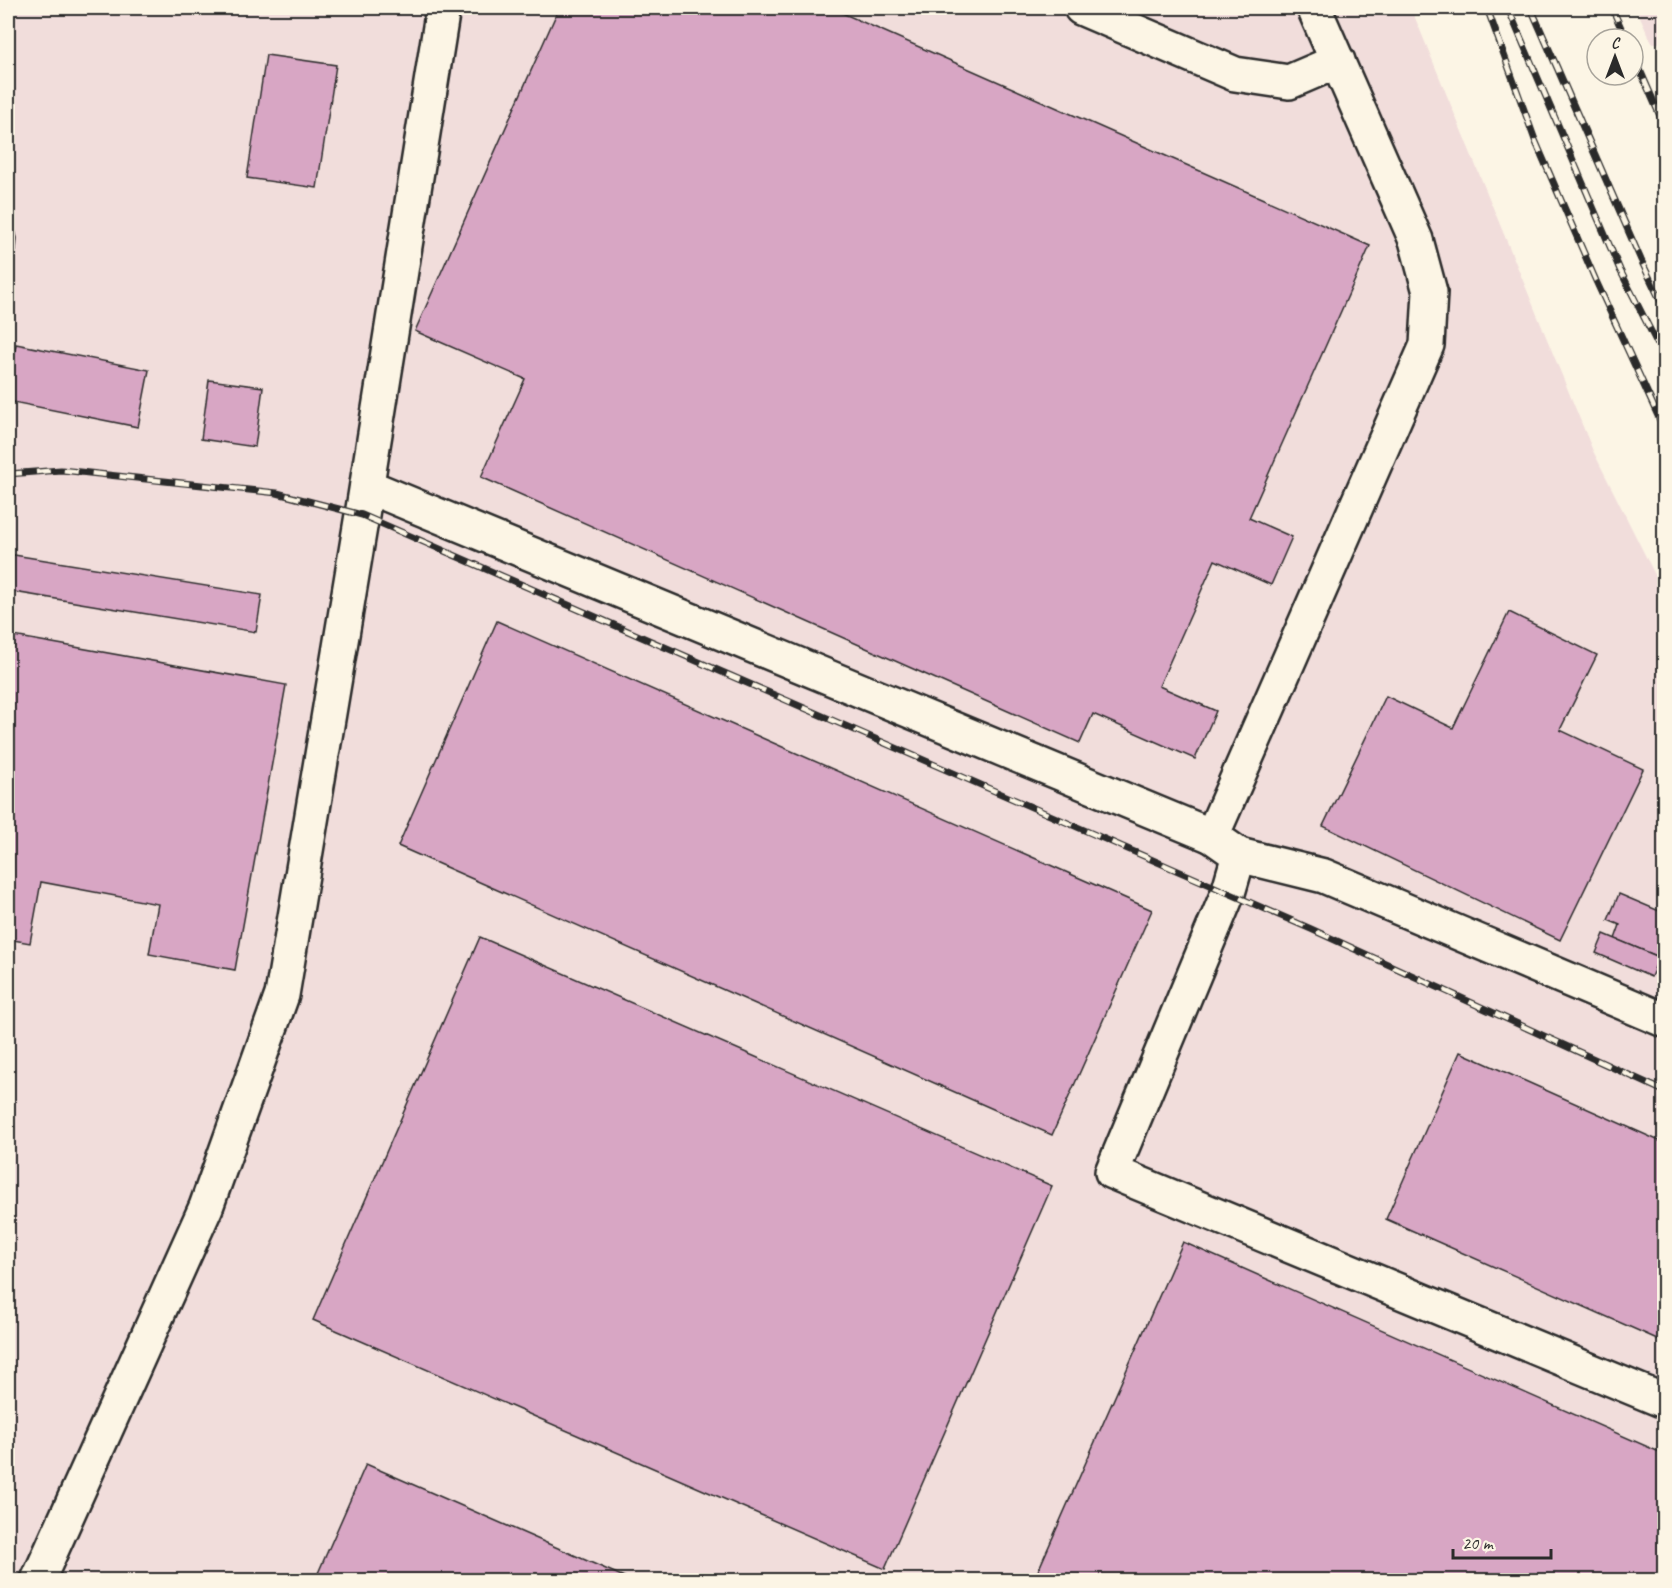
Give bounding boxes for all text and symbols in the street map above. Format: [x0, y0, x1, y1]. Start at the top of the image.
north arrow [1585, 27, 1645, 87]
text: С [1611, 33, 1621, 53]
scale bar [1453, 1522, 1550, 1560]
text: 20 m [1462, 1532, 1495, 1554]

